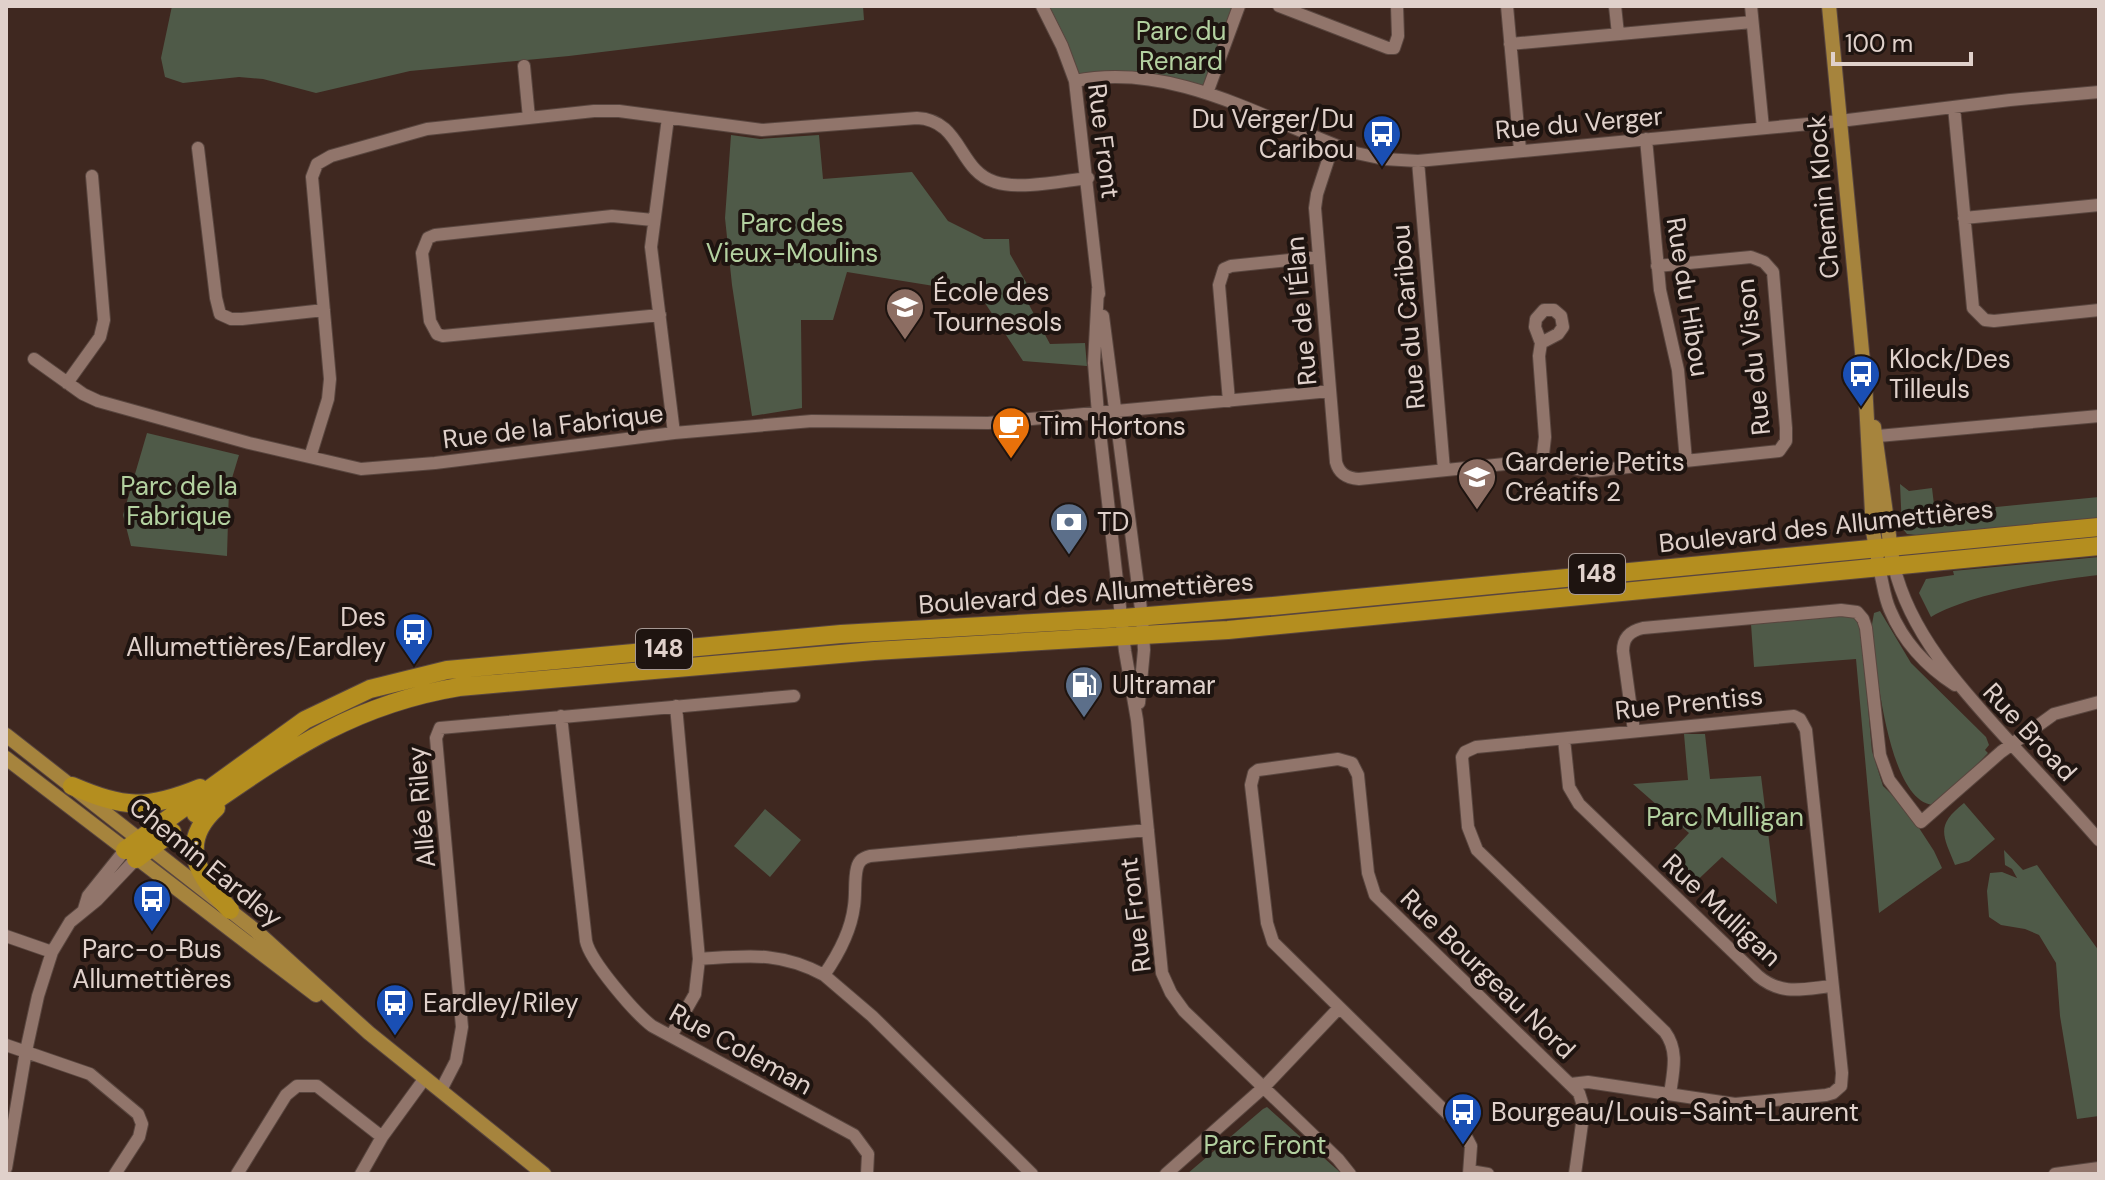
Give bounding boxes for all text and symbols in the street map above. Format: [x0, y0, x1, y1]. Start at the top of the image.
park label: Parc du Renard [1136, 14, 1226, 78]
scale bar [1833, 16, 1971, 66]
text: 100 m [1845, 28, 1913, 59]
street label: Rue Front [1080, 82, 1128, 200]
street label: Rue du Verger [1494, 99, 1664, 147]
place label: Du Verger/Du Caribou [1192, 102, 1354, 166]
bus stop icon: Du Verger/Du Caribou [1361, 113, 1403, 168]
street label: Chemin Klock [1799, 114, 1847, 280]
park label: Parc des Vieux-Moulins [706, 206, 878, 270]
street label: Rue du Hibou [1659, 215, 1717, 379]
street label: Rue du Caribou [1383, 223, 1433, 411]
street label: Rue de l'Élan [1278, 235, 1324, 387]
place label: École des Tournesols [933, 275, 1062, 339]
street label: Rue du Vison [1728, 277, 1778, 437]
school or university icon: École des Tournesols [884, 286, 926, 341]
place label: Klock/Des Tilleuls [1889, 342, 2011, 406]
bus stop icon: Klock/Des Tilleuls [1840, 353, 1882, 408]
street label: Rue de la Fabrique [441, 396, 665, 456]
cafe icon: Tim Hortons [990, 405, 1032, 460]
place label: Tim Hortons [1039, 409, 1186, 443]
place label: Garderie Petits Créatifs 2 [1505, 445, 1685, 509]
school or university icon: Garderie Petits Créatifs 2 [1456, 456, 1498, 511]
park label: Parc de la Fabrique [120, 469, 238, 533]
street label: Boulevard des Allumettières [1657, 492, 1995, 560]
bank icon: TD [1048, 501, 1090, 556]
place label: TD [1097, 505, 1129, 539]
road number: 148 [1569, 554, 1625, 594]
street label: Boulevard des Allumettières [917, 564, 1255, 622]
place label: Des Allumettières/Eardley [126, 600, 386, 664]
bus stop icon: Des Allumettières/Eardley [393, 611, 435, 666]
road number: 148 [636, 629, 692, 669]
fuel station icon: Ultramar [1063, 664, 1105, 719]
place label: Ultramar [1112, 668, 1216, 702]
street label: Rue Broad [1976, 676, 2084, 788]
street label: Rue Prentiss [1613, 678, 1765, 728]
street label: Allée Riley [399, 745, 443, 869]
street label: Chemin Eardley [122, 790, 290, 934]
park label: Parc Mulligan [1646, 800, 1804, 834]
street label: Rue Mulligan [1655, 846, 1789, 974]
street label: Rue Front [1111, 856, 1159, 974]
bus stop icon: Parc-o-Bus Allumettières [131, 878, 173, 933]
street label: Rue Bourgeau Nord [1393, 882, 1583, 1066]
place label: Parc-o-Bus Allumettières [72, 932, 232, 996]
bus stop icon: Eardley/Riley [374, 982, 416, 1037]
place label: Eardley/Riley [423, 986, 579, 1020]
street label: Rue Coleman [663, 996, 819, 1102]
bus stop icon: Bourgeau/Louis-Saint-Laurent [1442, 1091, 1484, 1146]
place label: Bourgeau/Louis-Saint-Laurent [1491, 1095, 1859, 1129]
park label: Parc Front [1203, 1128, 1327, 1162]

